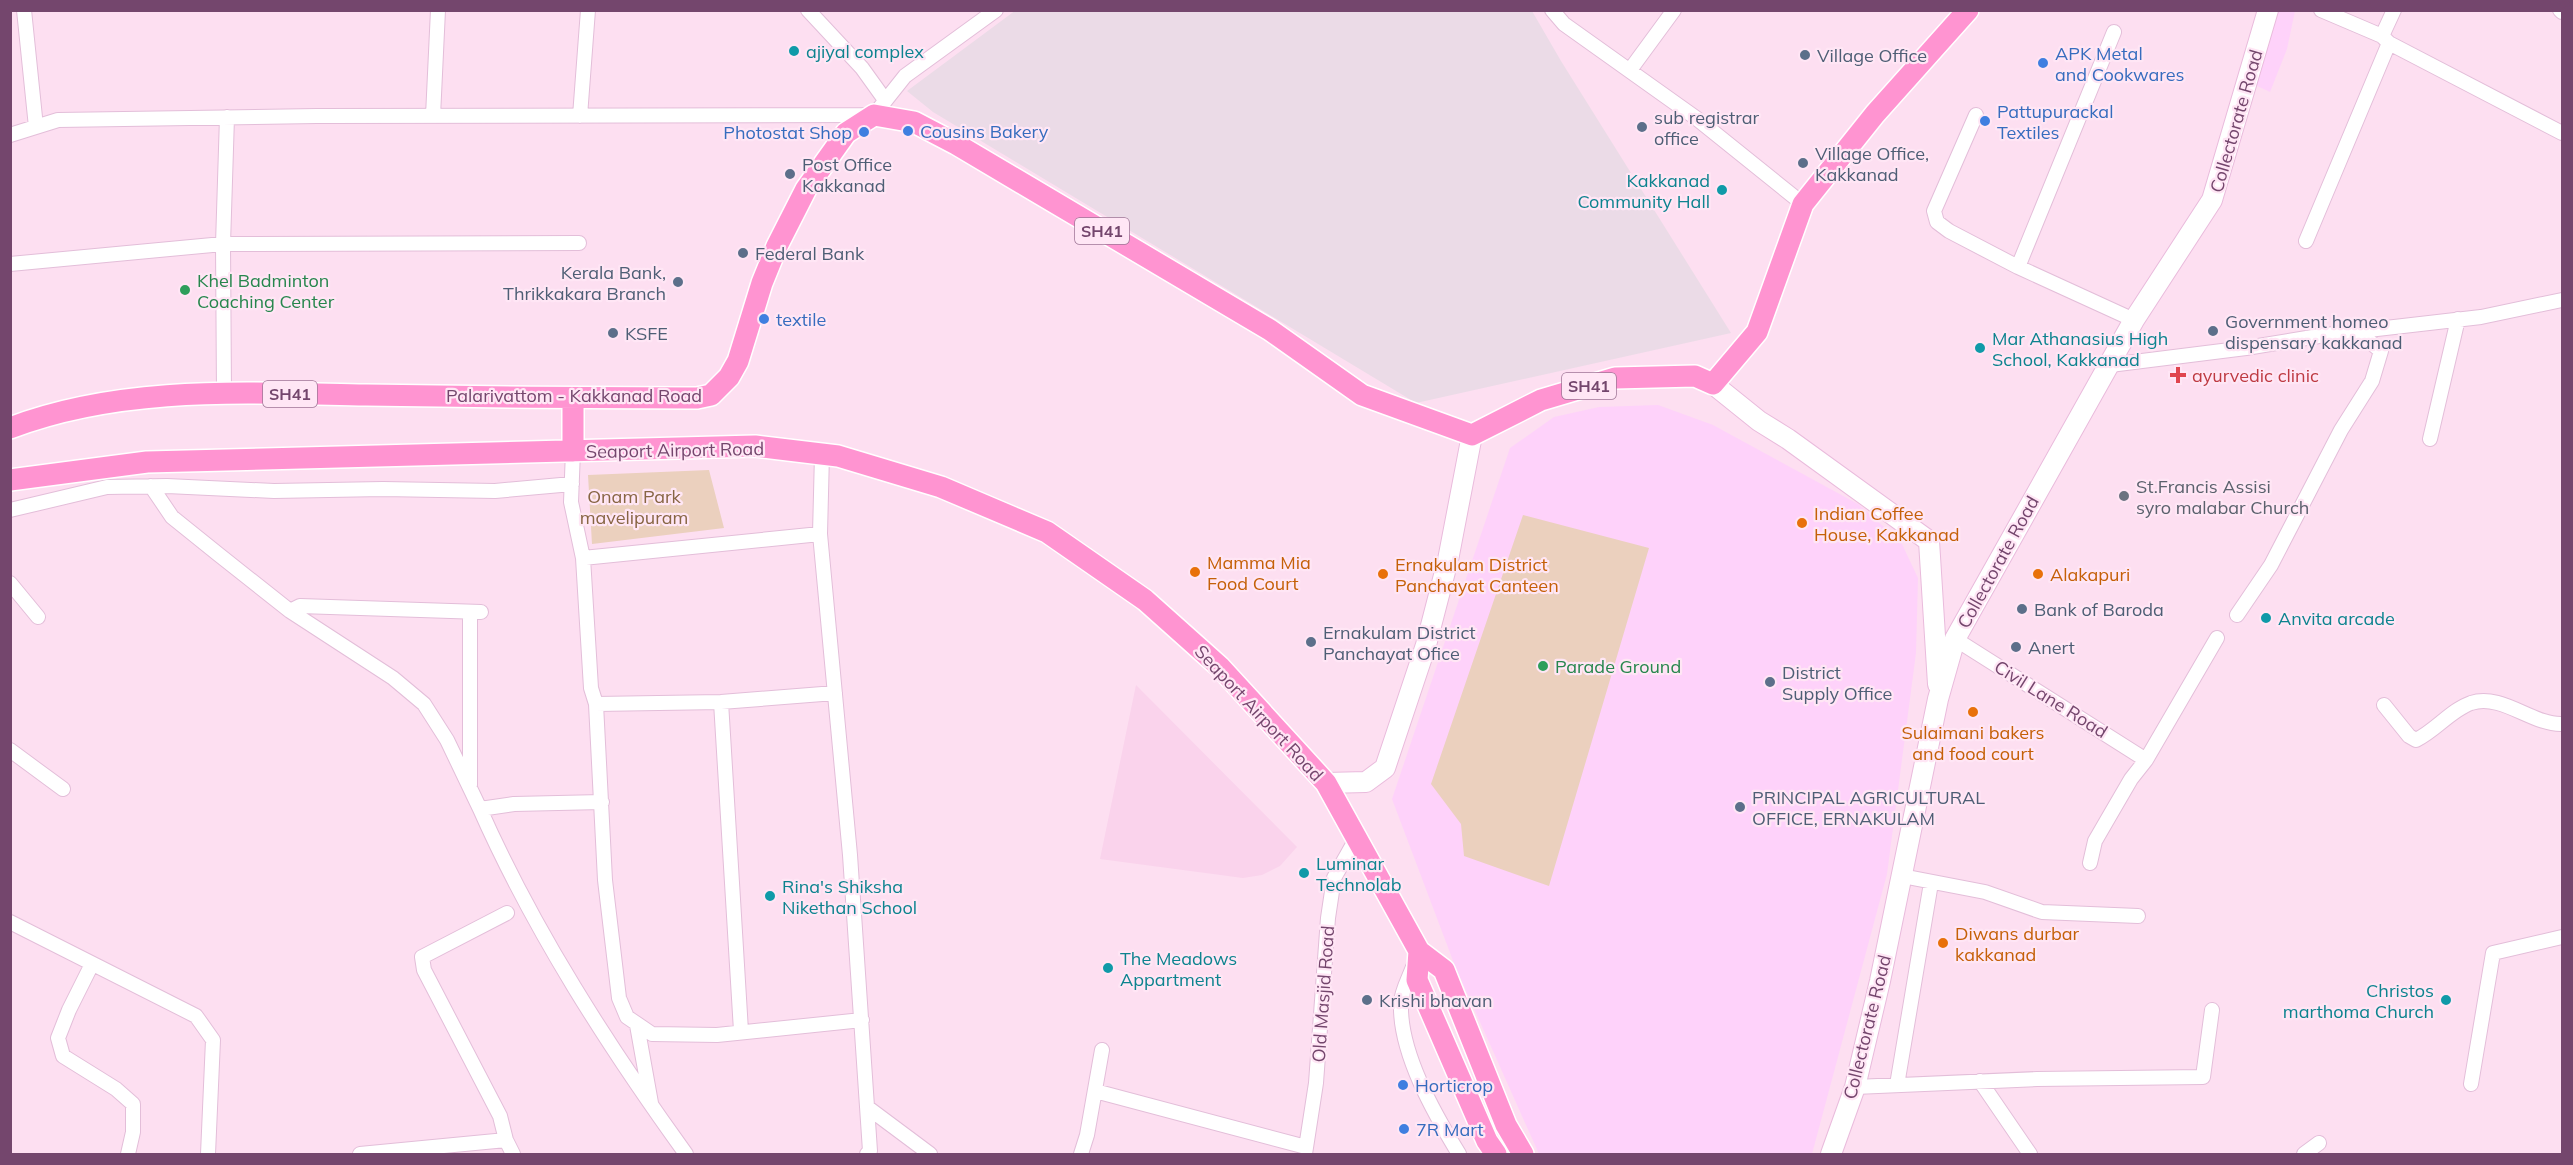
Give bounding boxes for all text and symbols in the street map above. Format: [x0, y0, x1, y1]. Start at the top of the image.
place label: ajiyal complex [806, 40, 924, 63]
place label: APK Metal and Cookwares [2055, 42, 2185, 86]
marker: ajiyal complex [787, 44, 801, 58]
place label: Village Office [1817, 44, 1927, 67]
street label: Collectorate Road [2205, 47, 2267, 195]
marker: Village Office [1798, 48, 1812, 62]
marker: APK Metal and Cookwares [2036, 56, 2050, 70]
place label: Pattupurackal Textiles [1997, 100, 2113, 144]
place label: sub registrar office [1654, 106, 1760, 150]
marker: Pattupurackal Textiles [1978, 114, 1992, 128]
place label: Cousins Bakery [920, 120, 1049, 143]
marker: sub registrar office [1635, 120, 1649, 134]
place label: Photostat Shop [723, 121, 852, 144]
marker: Cousins Bakery [901, 124, 915, 138]
marker: Photostat Shop [857, 125, 871, 139]
place label: Village Office, Kakkanad [1815, 142, 1929, 186]
place label: Post Office Kakkanad [802, 153, 892, 197]
marker: Village Office, Kakkanad [1796, 156, 1810, 170]
marker: Post Office Kakkanad [783, 167, 797, 181]
place label: Kakkanad Community Hall [1577, 169, 1710, 213]
marker: Kakkanad Community Hall [1715, 183, 1729, 197]
road number: SH41 [1075, 218, 1129, 244]
place label: Federal Bank [755, 242, 865, 265]
marker: Federal Bank [736, 246, 750, 260]
place label: Kerala Bank, Thrikkakara Branch [503, 261, 666, 305]
place label: Khel Badminton Coaching Center [197, 269, 335, 313]
marker: Kerala Bank, Thrikkakara Branch [671, 275, 685, 289]
marker: Khel Badminton Coaching Center [178, 283, 192, 297]
place label: textile [776, 308, 826, 331]
place label: Government homeo dispensary kakkanad [2225, 310, 2403, 354]
marker: textile [757, 312, 771, 326]
place label: KSFE [625, 322, 668, 345]
marker: Government homeo dispensary kakkanad [2206, 324, 2220, 338]
marker: KSFE [606, 326, 620, 340]
place label: Mar Athanasius High School, Kakkanad [1992, 327, 2168, 371]
marker: Mar Athanasius High School, Kakkanad [1973, 341, 1987, 355]
place label: ayurvedic clinic [2192, 364, 2319, 387]
marker: ayurvedic clinic [2169, 366, 2187, 384]
road number: SH41 [1562, 373, 1616, 399]
road number: SH41 [263, 381, 317, 407]
street label: Palarivattom - Kakkanad Road [446, 384, 702, 407]
street label: Seaport Airport Road [586, 437, 764, 463]
place label: St.Francis Assisi syro malabar Church [2136, 475, 2309, 519]
park label: Onam Park mavelipuram [580, 485, 688, 529]
marker: St.Francis Assisi syro malabar Church [2117, 489, 2131, 503]
street label: Collectorate Road [1952, 492, 2044, 632]
place label: Indian Coffee House, Kakkanad [1814, 502, 1960, 546]
marker: Indian Coffee House, Kakkanad [1795, 516, 1809, 530]
place label: Mamma Mia Food Court [1207, 551, 1311, 595]
place label: Ernakulam District Panchayat Canteen [1395, 553, 1559, 597]
place label: Alakapuri [2050, 563, 2130, 586]
marker: Mamma Mia Food Court [1188, 565, 1202, 579]
marker: Ernakulam District Panchayat Canteen [1376, 567, 1390, 581]
marker: Alakapuri [2031, 567, 2045, 581]
place label: Bank of Baroda [2034, 598, 2164, 621]
marker: Bank of Baroda [2015, 602, 2029, 616]
place label: Anvita arcade [2278, 607, 2395, 630]
marker: Anvita arcade [2259, 611, 2273, 625]
place label: Ernakulam District Panchayat Ofice [1323, 621, 1476, 665]
marker: Ernakulam District Panchayat Ofice [1304, 635, 1318, 649]
place label: Anert [2028, 636, 2075, 659]
street label: Seaport Airport Road [1190, 640, 1328, 786]
marker: Anert [2009, 640, 2023, 654]
place label: Parade Ground [1555, 655, 1681, 678]
street label: Civil Lane Road [1990, 655, 2112, 743]
marker: Parade Ground [1536, 659, 1550, 673]
place label: District Supply Office [1782, 661, 1892, 705]
marker: District Supply Office [1763, 675, 1777, 689]
marker: Sulaimani bakers and food court [1966, 705, 1980, 719]
place label: Sulaimani bakers and food court [1902, 721, 2045, 765]
place label: PRINCIPAL AGRICULTURAL OFFICE, ERNAKULAM [1752, 786, 1985, 830]
marker: PRINCIPAL AGRICULTURAL OFFICE, ERNAKULAM [1733, 800, 1747, 814]
place label: Luminar Technolab [1316, 852, 1401, 896]
marker: Luminar Technolab [1297, 866, 1311, 880]
place label: Rina's Shiksha Nikethan School [782, 875, 917, 919]
marker: Rina's Shiksha Nikethan School [763, 889, 777, 903]
place label: Diwans durbar kakkanad [1955, 922, 2079, 966]
street label: Old Masjid Road [1307, 925, 1339, 1063]
marker: Diwans durbar kakkanad [1936, 936, 1950, 950]
place label: The Meadows Appartment [1120, 947, 1237, 991]
street label: Collectorate Road [1838, 953, 1896, 1101]
marker: The Meadows Appartment [1101, 961, 1115, 975]
place label: Christos marthoma Church [2283, 979, 2434, 1023]
place label: Krishi bhavan [1379, 989, 1492, 1012]
marker: Krishi bhavan [1360, 993, 1374, 1007]
marker: Christos marthoma Church [2439, 993, 2453, 1007]
place label: Horticrop [1415, 1074, 1493, 1097]
marker: Horticrop [1396, 1078, 1410, 1092]
place label: 7R Mart [1416, 1118, 1484, 1141]
marker: 7R Mart [1397, 1122, 1411, 1136]

